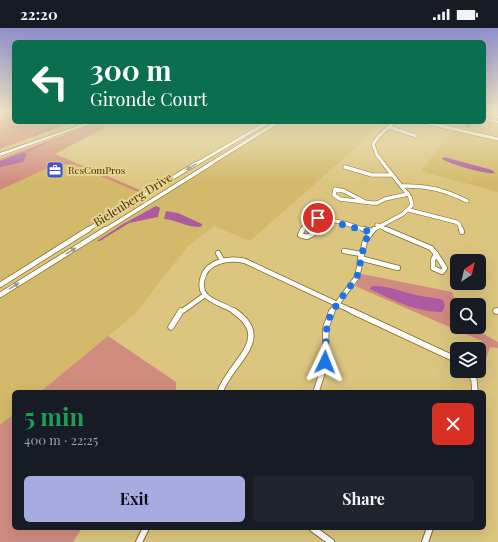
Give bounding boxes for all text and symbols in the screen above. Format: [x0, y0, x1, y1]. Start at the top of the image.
text: 22:20 [20, 4, 58, 24]
text: 300 m [90, 51, 172, 88]
icon: left [24, 56, 76, 108]
text: Gironde Court [90, 87, 207, 111]
office icon: ResComPros [45, 160, 65, 180]
place label: ResComPros [68, 163, 125, 177]
one-way arrow [185, 163, 197, 170]
street label: Bielenberg Drive [90, 168, 175, 230]
pin [301, 201, 335, 235]
icon: arrive [307, 207, 329, 229]
one-way arrow [65, 248, 77, 255]
north arrow [450, 254, 486, 290]
map controls [450, 254, 486, 378]
one-way arrow [9, 282, 19, 290]
button: search [450, 298, 486, 334]
position arrow [304, 341, 346, 383]
button: layers [450, 342, 486, 378]
text: 5 min [24, 400, 84, 432]
button: close [432, 403, 474, 445]
text: 400 m · 22:25 [24, 431, 98, 448]
button: Exit [24, 476, 245, 522]
button: Share [253, 476, 474, 522]

